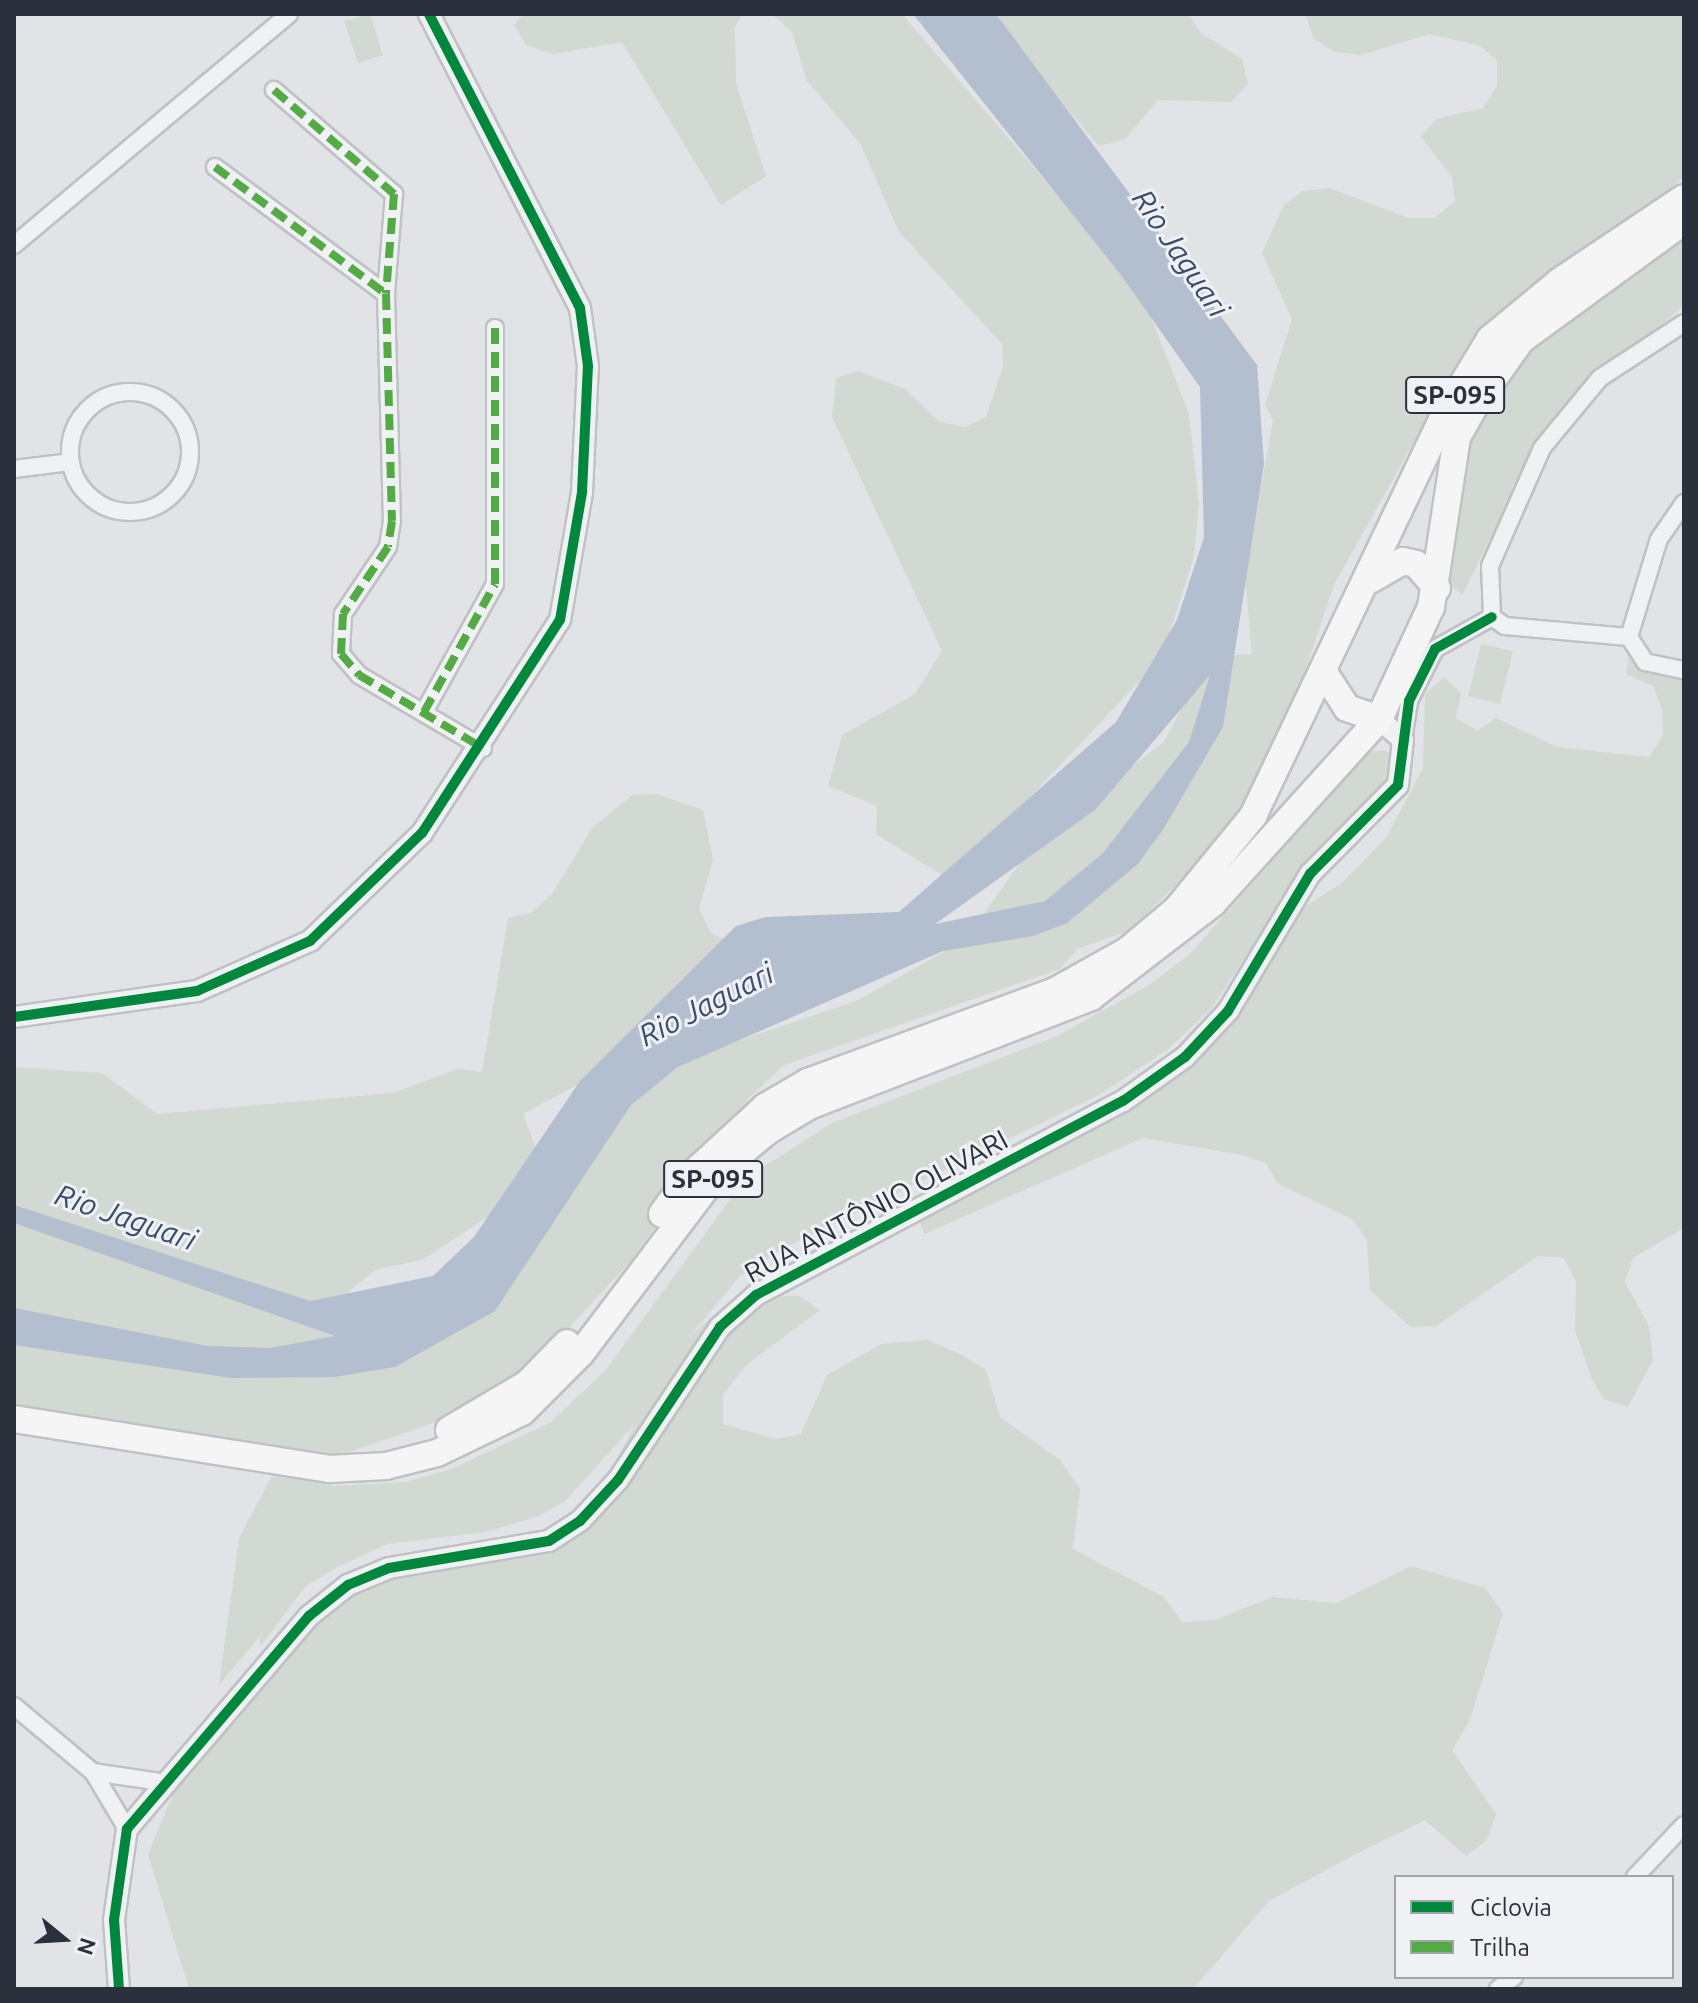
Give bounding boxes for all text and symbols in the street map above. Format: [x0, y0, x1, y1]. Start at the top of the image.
water label: Rio Jaguari [1125, 182, 1237, 324]
road number: SP-095 [1405, 373, 1505, 417]
water label: Rio Jaguari [632, 955, 780, 1053]
street label: RUA ANTÔNIO OLIVARI [738, 1122, 1014, 1290]
road number: SP-095 [663, 1157, 763, 1201]
water label: Rio Jaguari [51, 1176, 201, 1258]
legend [1394, 1875, 1674, 1979]
text: Ciclovia [1470, 1894, 1552, 1921]
north arrow [24, 1899, 104, 1979]
text: Trilha [1470, 1934, 1530, 1961]
text: N [73, 1935, 102, 1958]

